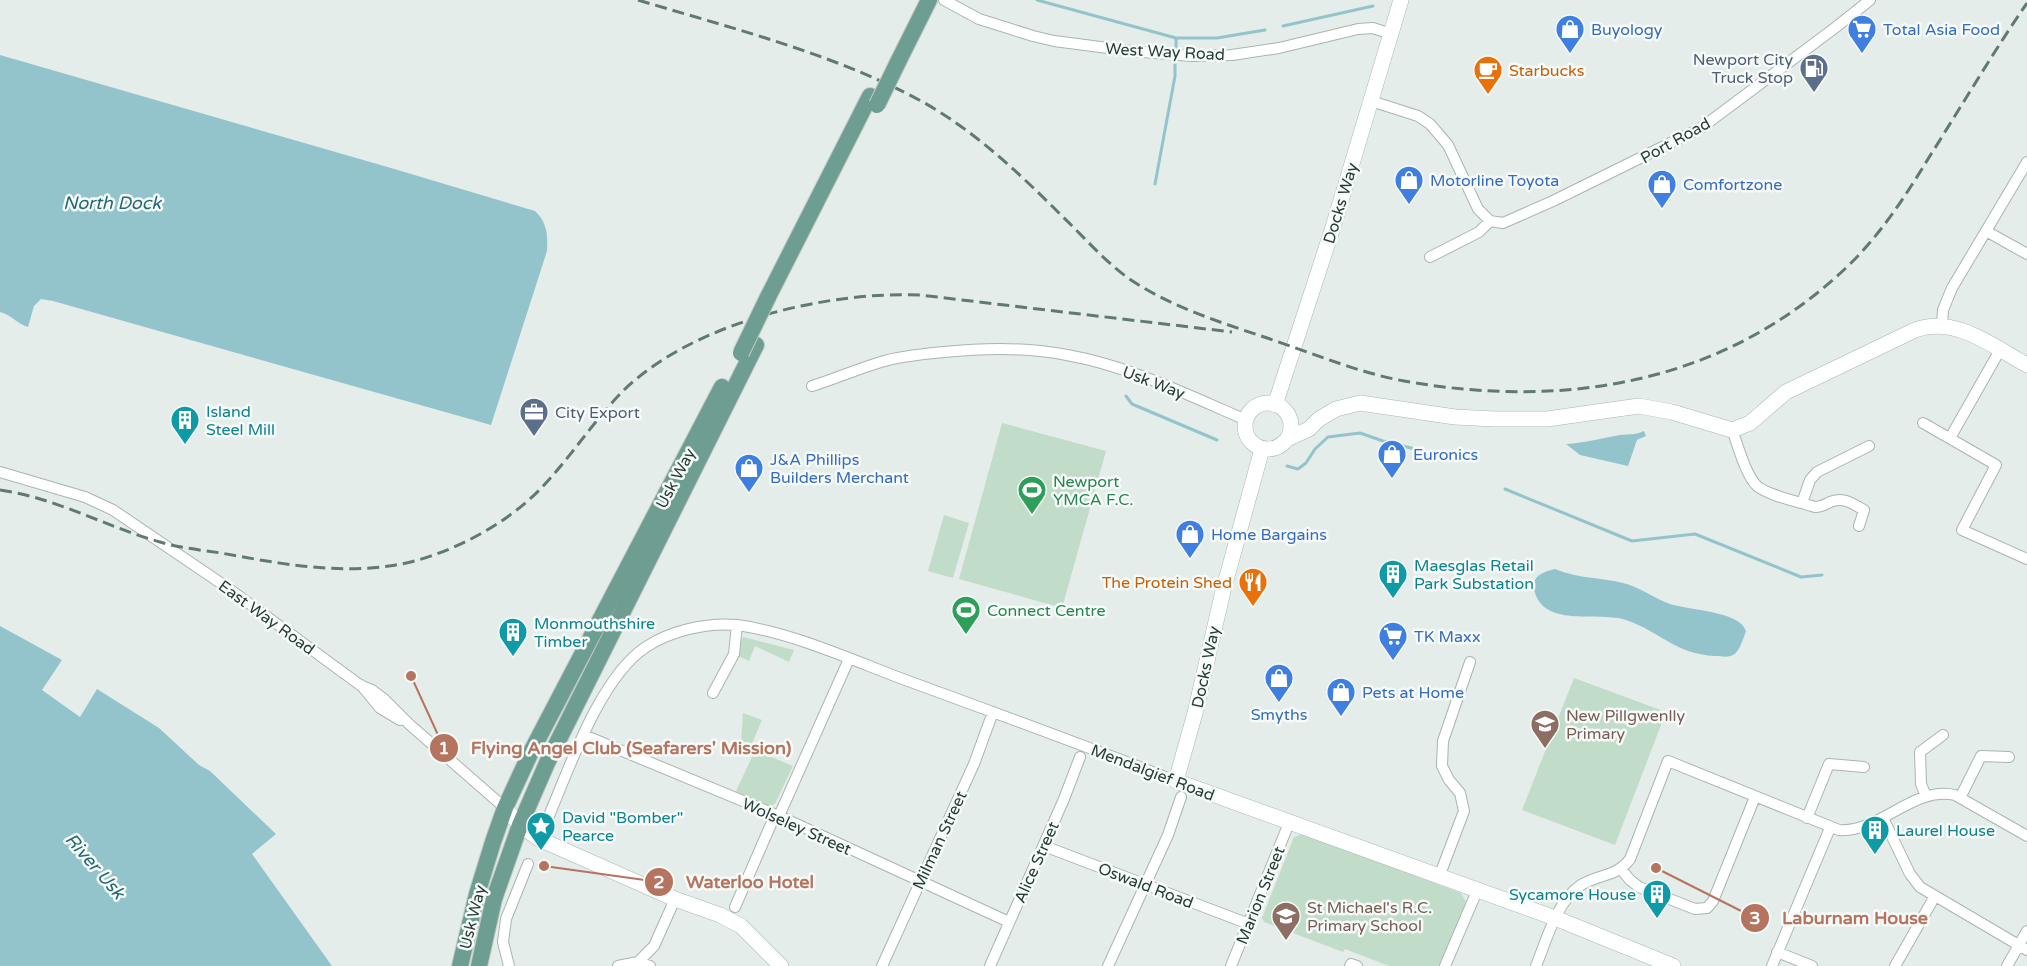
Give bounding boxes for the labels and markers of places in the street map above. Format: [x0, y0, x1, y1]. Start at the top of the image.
shop icon: Buyology [1554, 13, 1586, 55]
supermarket icon: Total Asia Food [1846, 13, 1878, 55]
place label: Buyology [1591, 20, 1663, 40]
place label: Total Asia Food [1883, 20, 2000, 40]
place label: Newport City Truck Stop [1693, 50, 1793, 88]
fuel station icon: Newport City Truck Stop [1798, 52, 1830, 94]
cafe icon: Starbucks [1472, 54, 1504, 96]
place label: Starbucks [1509, 61, 1584, 81]
shop icon: Motorline Toyota [1393, 164, 1425, 206]
shop icon: Comfortzone [1646, 168, 1678, 210]
place label: Motorline Toyota [1430, 171, 1559, 191]
place label: Comfortzone [1683, 175, 1782, 195]
office icon: City Export [518, 396, 550, 438]
place label: Island Steel Mill [206, 402, 275, 440]
place label: City Export [555, 403, 640, 423]
building icon: Island Steel Mill [169, 404, 201, 446]
shop icon: Euronics [1376, 438, 1408, 480]
place label: Euronics [1413, 445, 1478, 465]
place label: J&A Phillips Builders Merchant [770, 450, 909, 488]
shop icon: J&A Phillips Builders Merchant [733, 452, 765, 494]
place label: Newport YMCA F.C. [1053, 472, 1134, 510]
sports icon: Newport YMCA F.C. [1016, 474, 1048, 516]
shop icon: Home Bargains [1174, 518, 1206, 560]
place label: Home Bargains [1211, 525, 1327, 545]
place label: Maesglas Retail Park Substation [1414, 556, 1534, 594]
building icon: Maesglas Retail Park Substation [1377, 558, 1409, 600]
restaurant icon: The Protein Shed [1237, 566, 1269, 608]
place label: The Protein Shed [1102, 573, 1232, 593]
sports icon: Connect Centre [950, 594, 982, 636]
place label: Connect Centre [987, 601, 1105, 621]
place label: Monmouthshire Timber [534, 614, 655, 652]
building icon: Monmouthshire Timber [497, 616, 529, 658]
supermarket icon: TK Maxx [1377, 620, 1409, 662]
place label: TK Maxx [1414, 627, 1481, 647]
shop icon: Smyths [1263, 662, 1295, 704]
shop icon: Pets at Home [1325, 676, 1357, 718]
place label: Pets at Home [1362, 683, 1464, 703]
place label: Smyths [1251, 705, 1307, 725]
place label: New Pillgwenlly Primary [1566, 706, 1685, 744]
school or university icon: New Pillgwenlly Primary [1529, 708, 1561, 750]
callout: Flying Angel Club (Seafarers' Mission) [429, 730, 803, 766]
place label: David "Bomber" Pearce [562, 808, 683, 846]
place icon: David "Bomber" Pearce [525, 810, 557, 852]
building icon: Laurel House [1859, 814, 1891, 856]
place label: Laurel House [1896, 821, 1995, 841]
callout: Waterloo Hotel [644, 864, 826, 900]
building icon: Sycamore House [1641, 878, 1673, 920]
place label: Sycamore House [1509, 885, 1636, 905]
place label: St Michael's R.C. Primary School [1307, 898, 1432, 936]
school or university icon: St Michael's R.C. Primary School [1270, 900, 1302, 942]
callout: Laburnam House [1740, 900, 1940, 936]

